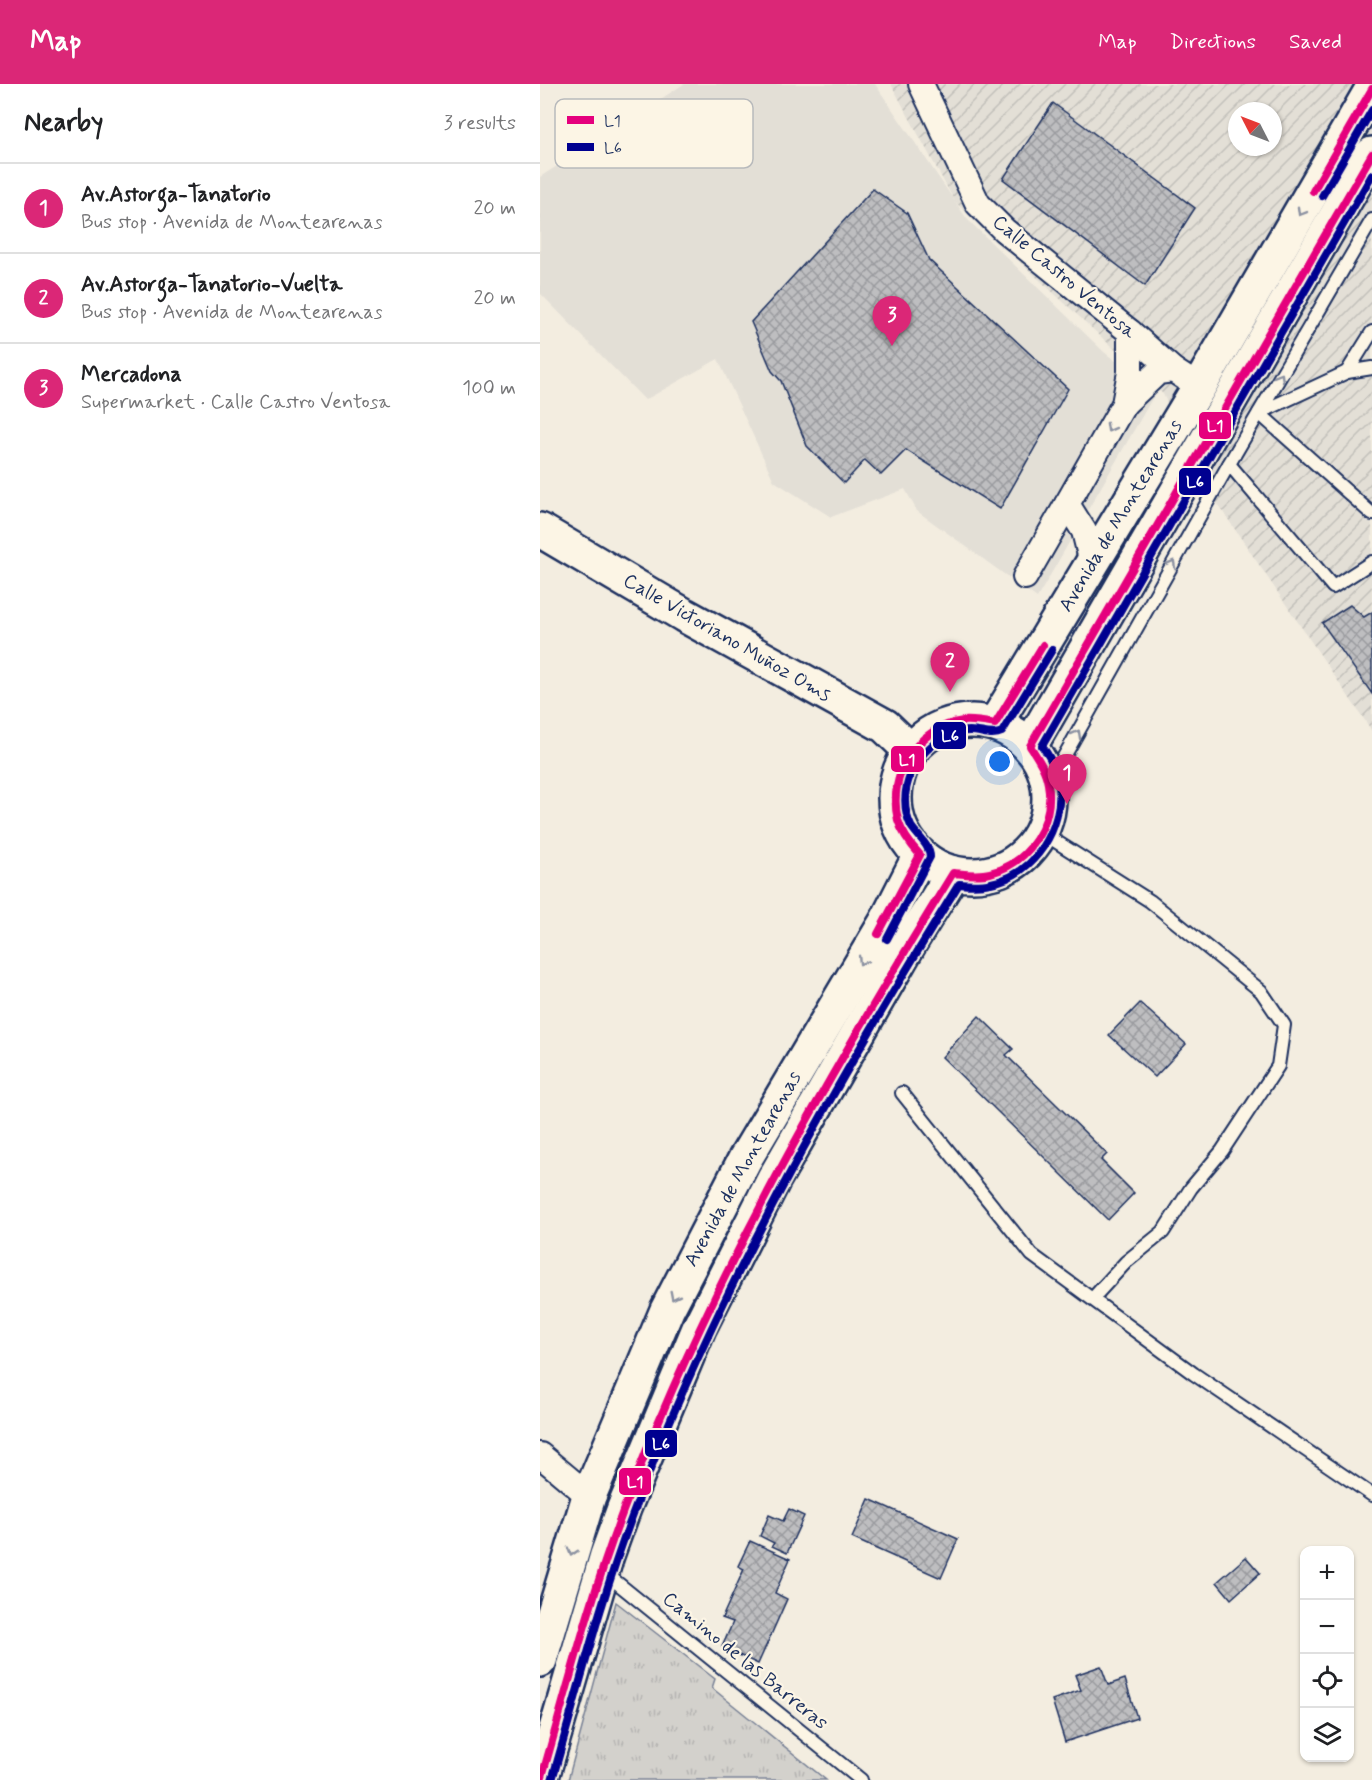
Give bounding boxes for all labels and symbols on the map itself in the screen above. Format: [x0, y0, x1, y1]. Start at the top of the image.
legend [555, 99, 753, 168]
north arrow [1228, 102, 1282, 156]
text: L1 [604, 111, 621, 132]
text: L6 [604, 138, 622, 159]
one-way arrow [1296, 206, 1308, 216]
street label: Calle Castro Ventosa [986, 209, 1142, 346]
pin: 3 [872, 296, 912, 346]
one-way arrow [1273, 373, 1285, 383]
line badge: L1 [1198, 411, 1232, 440]
street label: Avenida de Montearenas [1053, 415, 1189, 617]
text: L1 [1206, 416, 1224, 437]
one-way arrow [1106, 422, 1117, 432]
line badge: L6 [1178, 467, 1212, 496]
text: L6 [1186, 472, 1204, 493]
one-way arrow [1165, 560, 1176, 570]
street label: Calle Victoriano Muñoz Oms [618, 567, 836, 709]
pin: 2 [930, 642, 970, 692]
line badge: L6 [932, 721, 967, 750]
text: L6 [941, 726, 959, 747]
one-way arrow [1069, 729, 1081, 740]
line badge: L1 [890, 745, 925, 773]
your location [985, 747, 1014, 776]
text: L1 [898, 750, 916, 771]
pin: 1 [1048, 754, 1086, 804]
one-way arrow [858, 955, 870, 965]
street label: Avenida de Montearenas [678, 1066, 808, 1272]
one-way arrow [670, 1290, 681, 1300]
line badge: L6 [644, 1429, 678, 1458]
text: L6 [652, 1434, 670, 1455]
line badge: L1 [618, 1467, 652, 1496]
text: L1 [626, 1472, 644, 1493]
one-way arrow [567, 1546, 579, 1557]
street label: Camino de las Barreras [656, 1586, 834, 1736]

